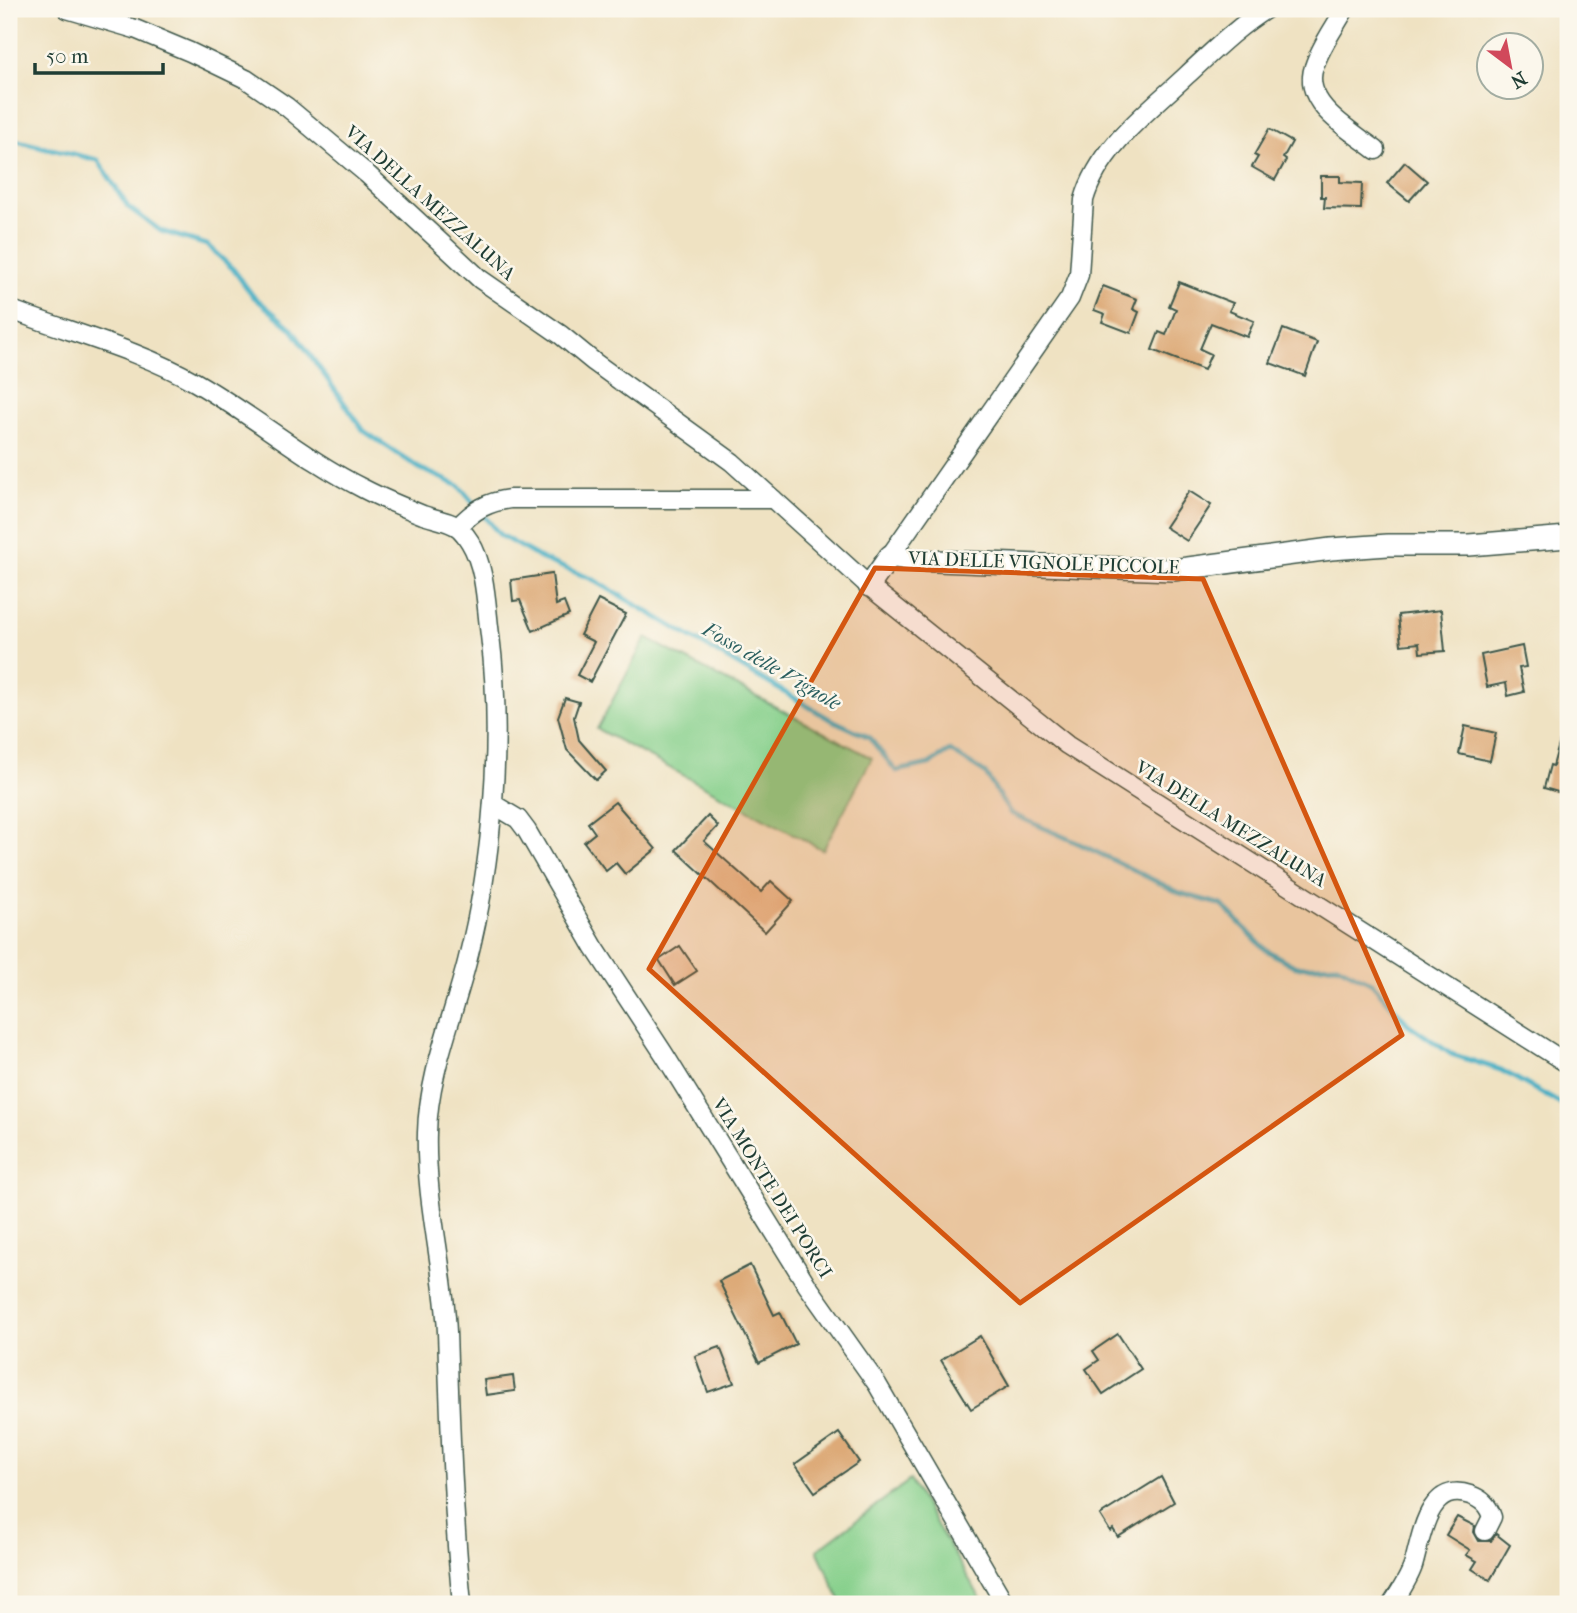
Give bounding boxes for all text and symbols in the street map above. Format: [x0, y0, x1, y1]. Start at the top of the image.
scale bar [35, 32, 163, 76]
north arrow [1476, 32, 1546, 102]
text: 50 m [46, 44, 89, 68]
text: N [1506, 66, 1530, 93]
street label: VIA DELLA MEZZALUNA [340, 120, 520, 286]
street label: VIA DELLE VIGNOLE PICCOLE [907, 547, 1181, 579]
water label: Fosso delle Vignole [698, 616, 846, 715]
street label: VIA DELLA MEZZALUNA [1131, 756, 1331, 892]
street label: VIA MONTE DEI PORCI [707, 1093, 836, 1282]

